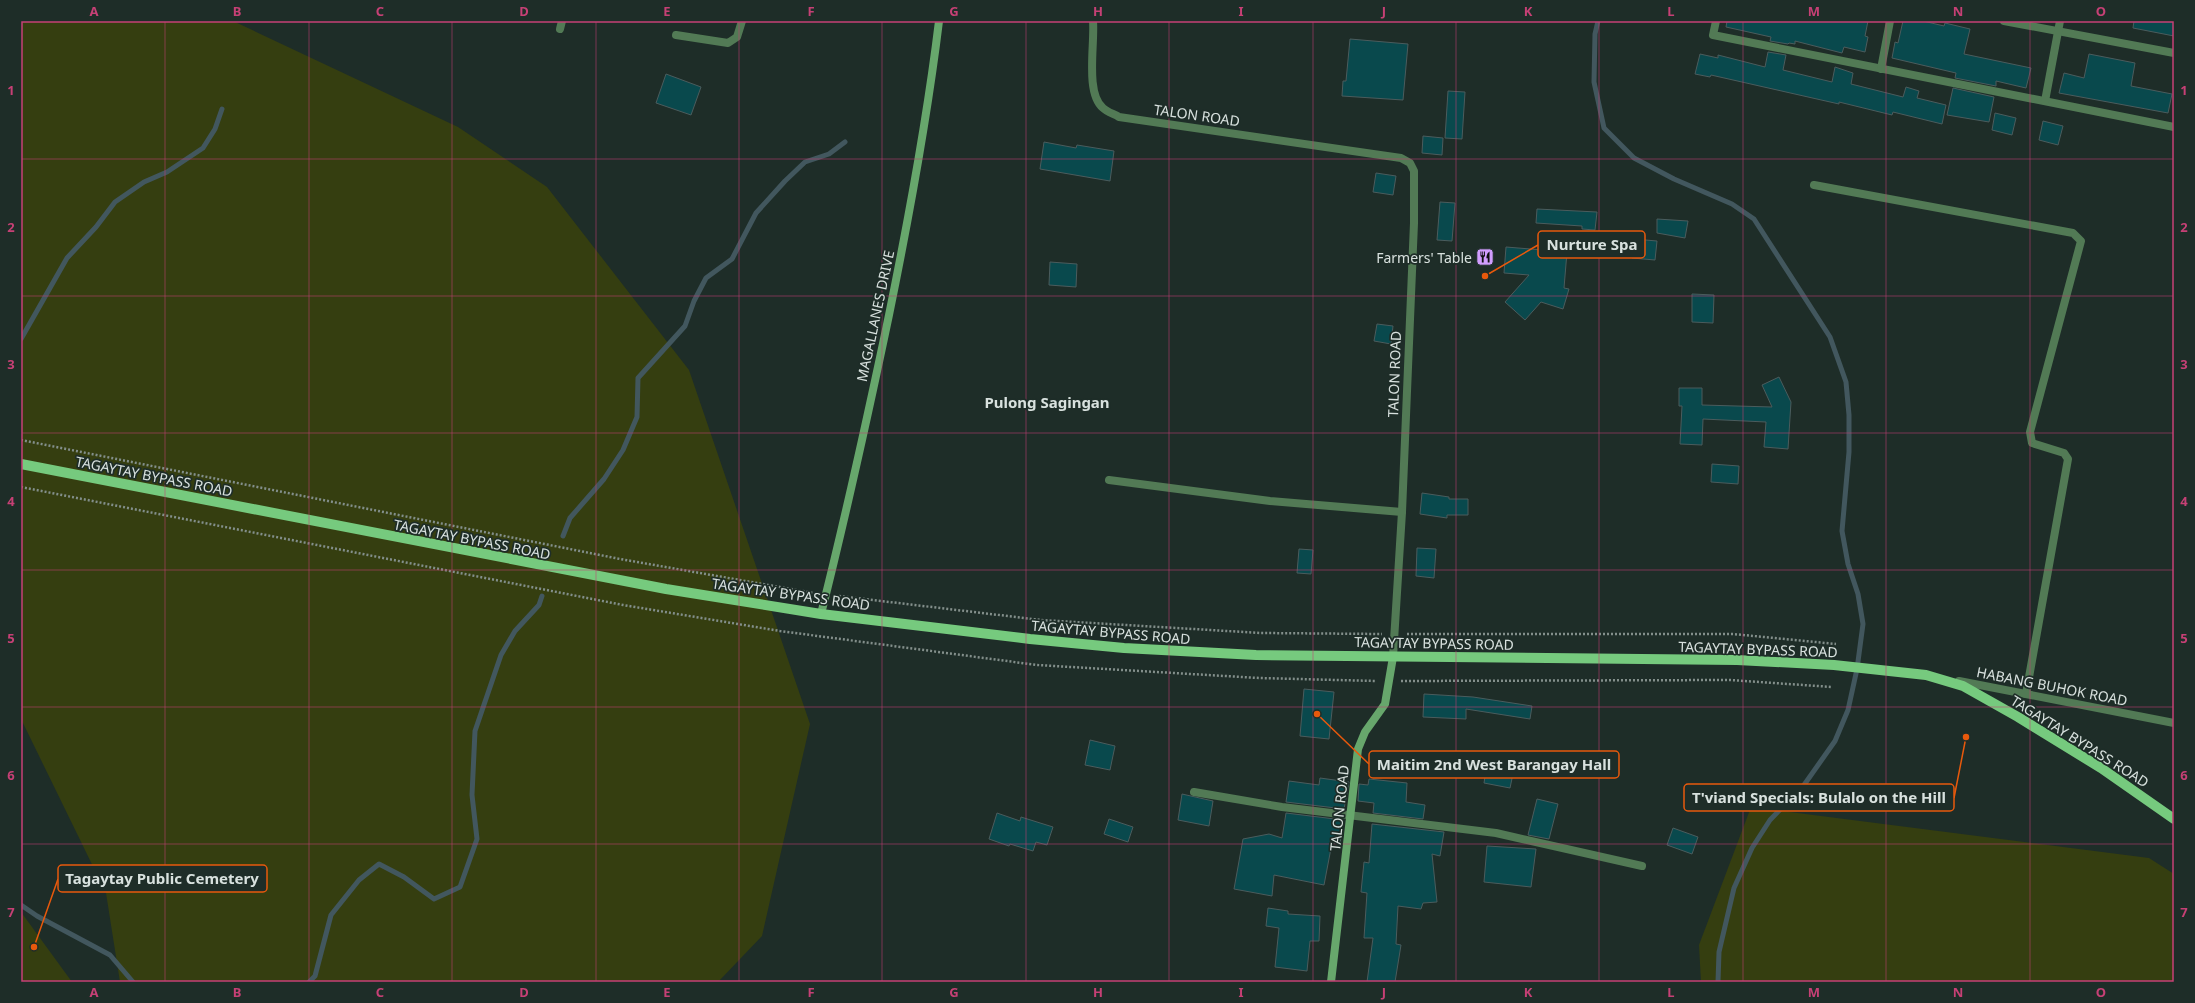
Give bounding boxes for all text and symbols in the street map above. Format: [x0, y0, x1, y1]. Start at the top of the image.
text: A [90, 2, 99, 20]
text: B [233, 2, 241, 20]
text: C [376, 2, 384, 20]
text: D [519, 2, 529, 20]
text: E [663, 2, 671, 20]
text: F [807, 2, 815, 20]
text: G [949, 2, 959, 20]
text: H [1093, 2, 1103, 20]
text: I [1238, 2, 1244, 20]
text: J [1381, 2, 1386, 20]
text: K [1524, 2, 1533, 20]
text: L [1667, 2, 1675, 20]
text: M [1808, 2, 1820, 20]
text: N [1953, 2, 1963, 20]
text: O [2096, 2, 2106, 20]
text: 1 [7, 81, 15, 99]
text: 1 [2180, 81, 2188, 99]
street label: TALON ROAD [1153, 100, 1241, 130]
text: 2 [7, 218, 15, 236]
text: 2 [2180, 218, 2188, 236]
callout: Nurture Spa [1538, 231, 1645, 258]
text: Nurture Spa [1547, 234, 1637, 254]
restaurant icon: Farmers' Table [1475, 247, 1495, 267]
place label: Farmers' Table [1376, 248, 1472, 267]
street label: MAGALLANES DRIVE [852, 249, 898, 383]
street label: TALON ROAD [1383, 330, 1405, 418]
text: 3 [7, 355, 15, 373]
text: 3 [2180, 355, 2188, 373]
district label: Pulong Sagingan [984, 392, 1110, 412]
street label: TAGAYTAY BYPASS ROAD [74, 451, 234, 501]
text: 4 [7, 492, 15, 510]
text: 4 [2180, 492, 2188, 510]
street label: TAGAYTAY BYPASS ROAD [392, 514, 552, 564]
street label: TAGAYTAY BYPASS ROAD [711, 573, 871, 615]
street label: TAGAYTAY BYPASS ROAD [1031, 616, 1191, 648]
text: 5 [7, 629, 15, 647]
text: 5 [2180, 629, 2188, 647]
street label: TAGAYTAY BYPASS ROAD [1354, 632, 1514, 654]
street label: TAGAYTAY BYPASS ROAD [1678, 637, 1838, 661]
street label: HABANG BUHOK ROAD [1975, 662, 2129, 710]
street label: TAGAYTAY BYPASS ROAD [2007, 691, 2153, 791]
callout: Maitim 2nd West Barangay Hall [1369, 751, 1619, 778]
text: Maitim 2nd West Barangay Hall [1377, 754, 1611, 774]
street label: TALON ROAD [1325, 764, 1353, 852]
text: 6 [7, 766, 15, 784]
text: 6 [2180, 766, 2188, 784]
callout: T'viand Specials: Bulalo on the Hill [1684, 784, 1954, 811]
text: T'viand Specials: Bulalo on the Hill [1692, 787, 1946, 807]
callout: Tagaytay Public Cemetery [58, 865, 267, 892]
text: Tagaytay Public Cemetery [65, 868, 259, 888]
text: 7 [7, 903, 15, 921]
text: 7 [2180, 903, 2188, 921]
text: A [90, 983, 99, 1001]
text: B [233, 983, 241, 1001]
text: C [376, 983, 384, 1001]
text: D [519, 983, 529, 1001]
text: E [663, 983, 671, 1001]
text: F [807, 983, 815, 1001]
text: G [949, 983, 959, 1001]
text: H [1093, 983, 1103, 1001]
text: I [1238, 983, 1244, 1001]
text: J [1381, 983, 1386, 1001]
text: K [1524, 983, 1533, 1001]
text: L [1667, 983, 1675, 1001]
text: M [1808, 983, 1820, 1001]
text: N [1953, 983, 1963, 1001]
text: O [2096, 983, 2106, 1001]

